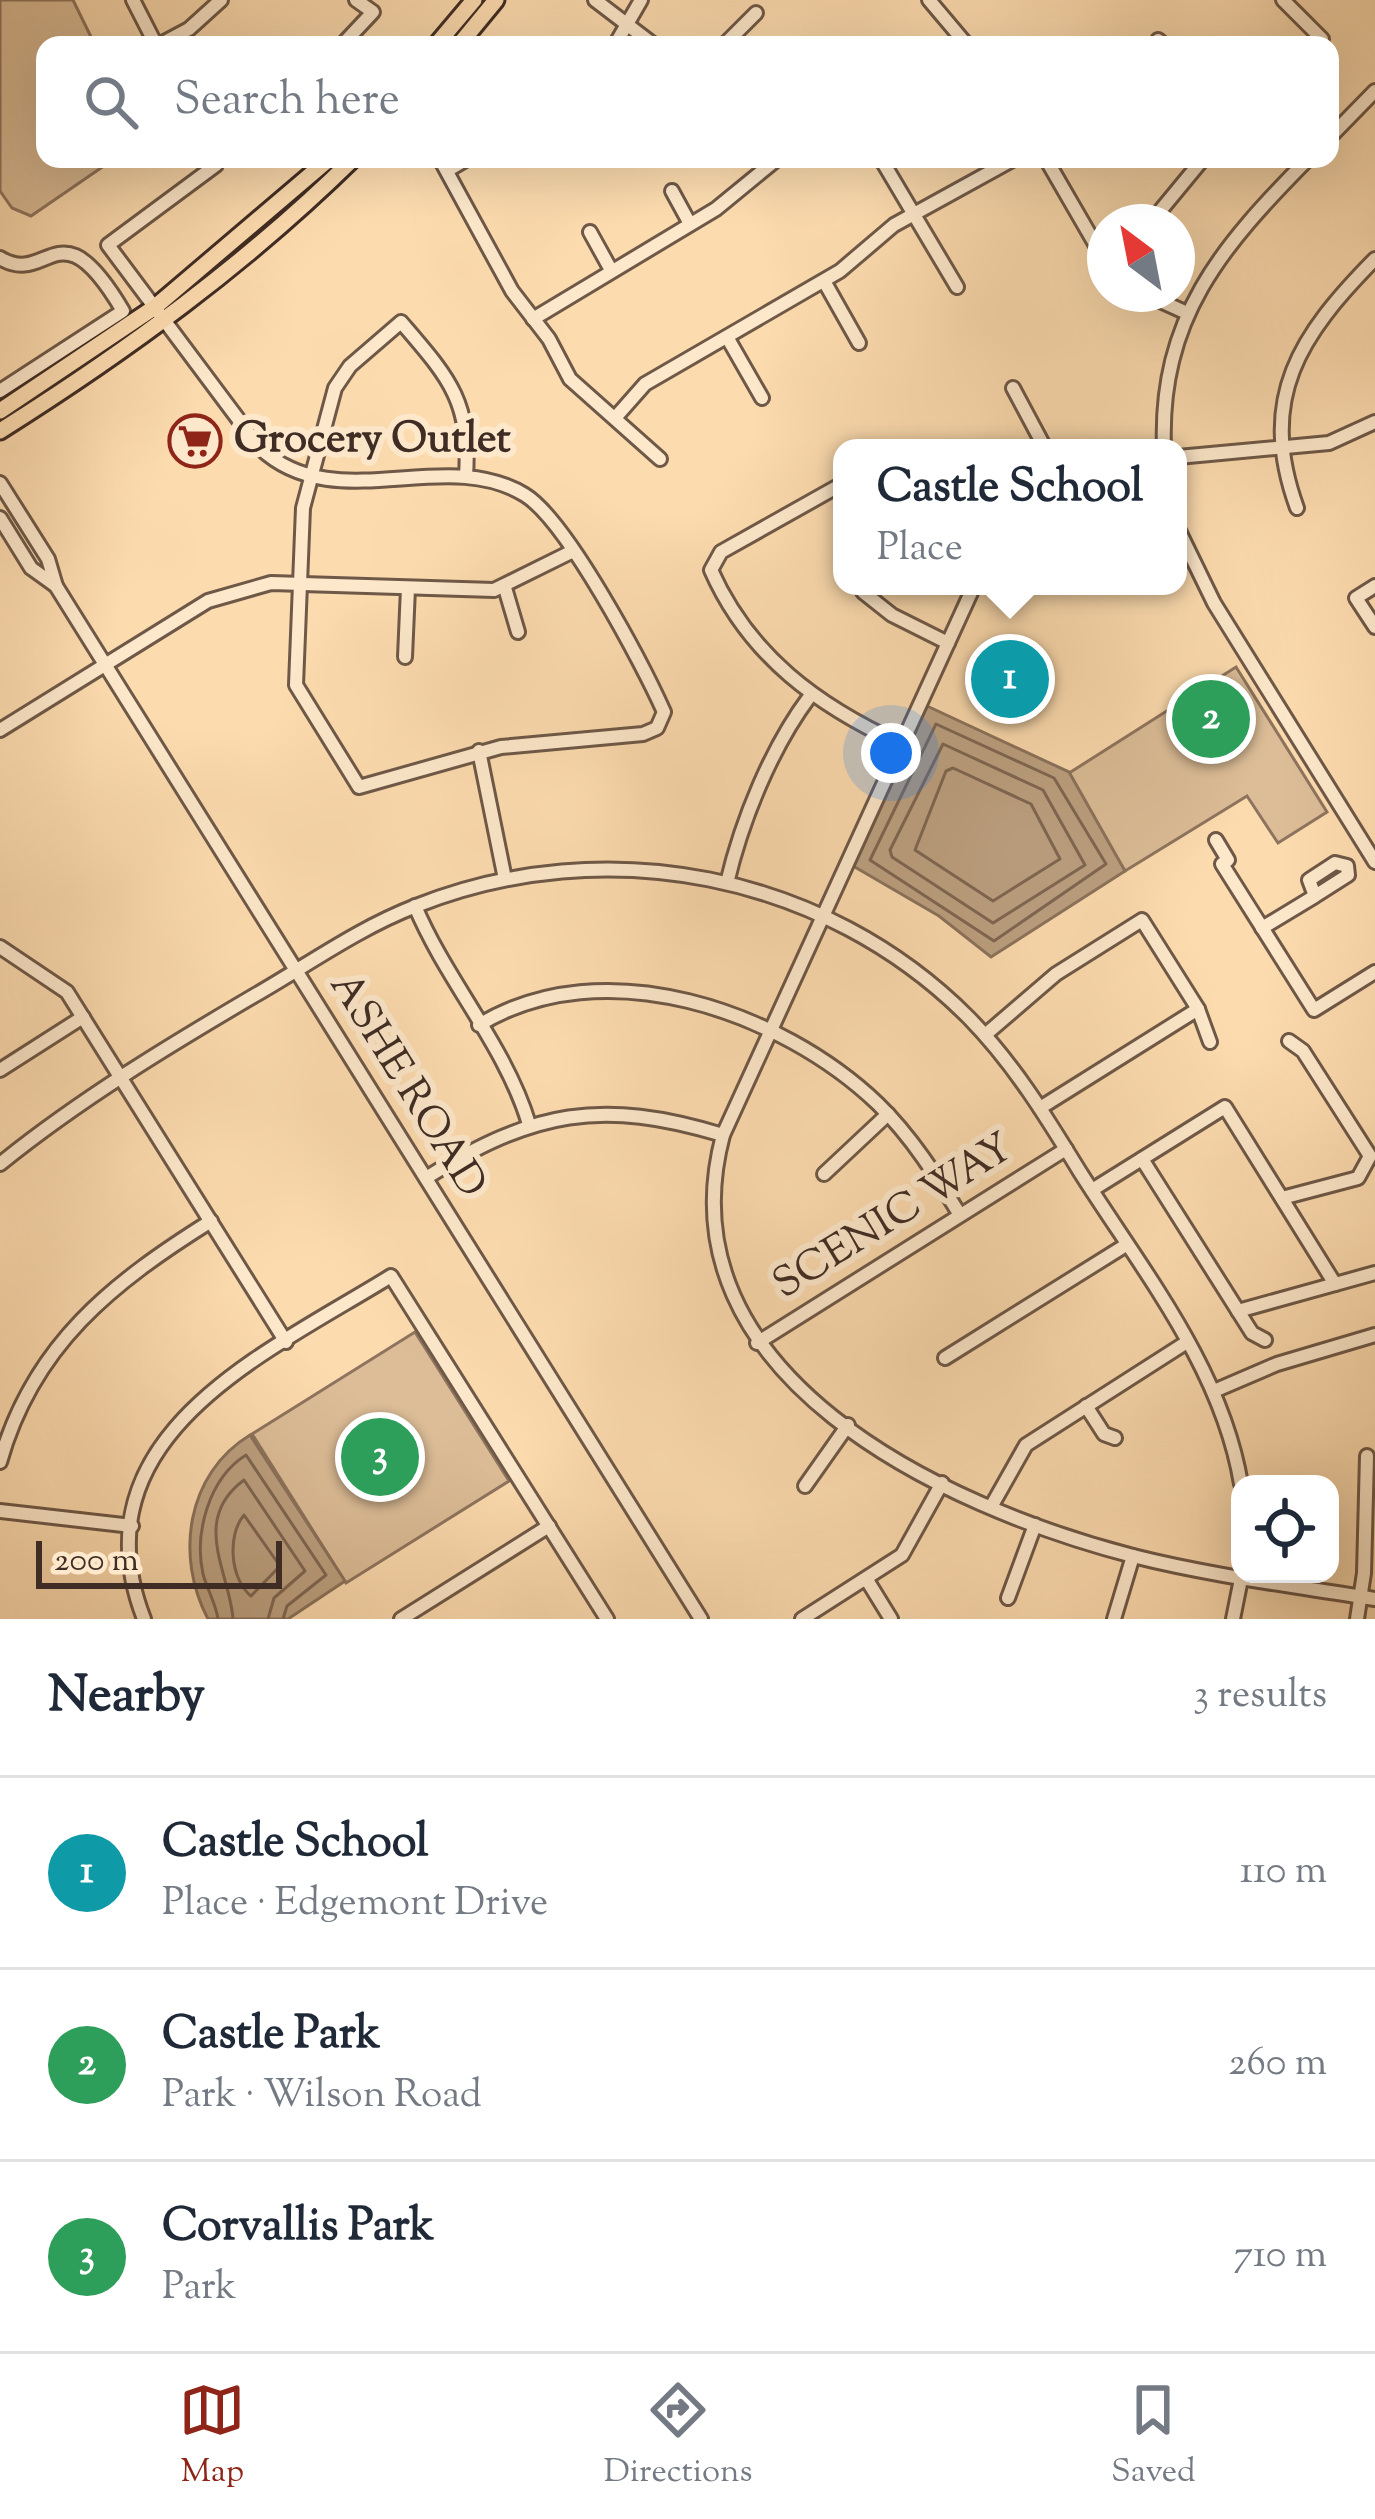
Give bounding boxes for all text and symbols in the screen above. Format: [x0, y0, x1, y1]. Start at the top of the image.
search box [36, 36, 1339, 168]
icon: search [78, 69, 144, 135]
text: Search here [174, 70, 400, 135]
north arrow [1087, 204, 1195, 312]
place label: Grocery Outlet [234, 411, 511, 471]
supermarket icon: Grocery Outlet [167, 413, 223, 469]
popup [833, 439, 1187, 595]
text: Castle School [877, 457, 1143, 522]
text: Place [877, 522, 963, 578]
pin: 1 [971, 634, 1049, 724]
pin: 2 [1172, 674, 1250, 764]
your location [861, 723, 921, 783]
street label: ASHE ROAD [313, 961, 499, 1211]
street label: SCENIC WAY [762, 1120, 1026, 1316]
pin: 3 [341, 1412, 419, 1502]
map controls [1231, 1475, 1339, 1583]
button: locate [1231, 1475, 1339, 1583]
scale bar [36, 1535, 282, 1588]
text: 200 m [54, 1538, 139, 1586]
text: Nearby [48, 1661, 205, 1734]
text: 3 results [1193, 1669, 1327, 1725]
text: Castle School [162, 1812, 429, 1877]
text: 1 [80, 1845, 94, 1901]
text: 110 m [1240, 1845, 1327, 1901]
text: Place · Edgemont Drive [162, 1877, 548, 1933]
text: Castle Park [162, 2004, 380, 2069]
text: 2 [78, 2037, 96, 2093]
text: 260 m [1228, 2037, 1327, 2093]
text: Park · Wilson Road [162, 2069, 482, 2125]
text: Corvallis Park [162, 2196, 434, 2261]
text: 3 [79, 2229, 95, 2285]
text: 710 m [1233, 2229, 1327, 2285]
text: Park [162, 2261, 237, 2317]
tab: Map [179, 2377, 245, 2497]
tab: Directions [604, 2377, 753, 2497]
tab: Saved [1111, 2377, 1196, 2497]

